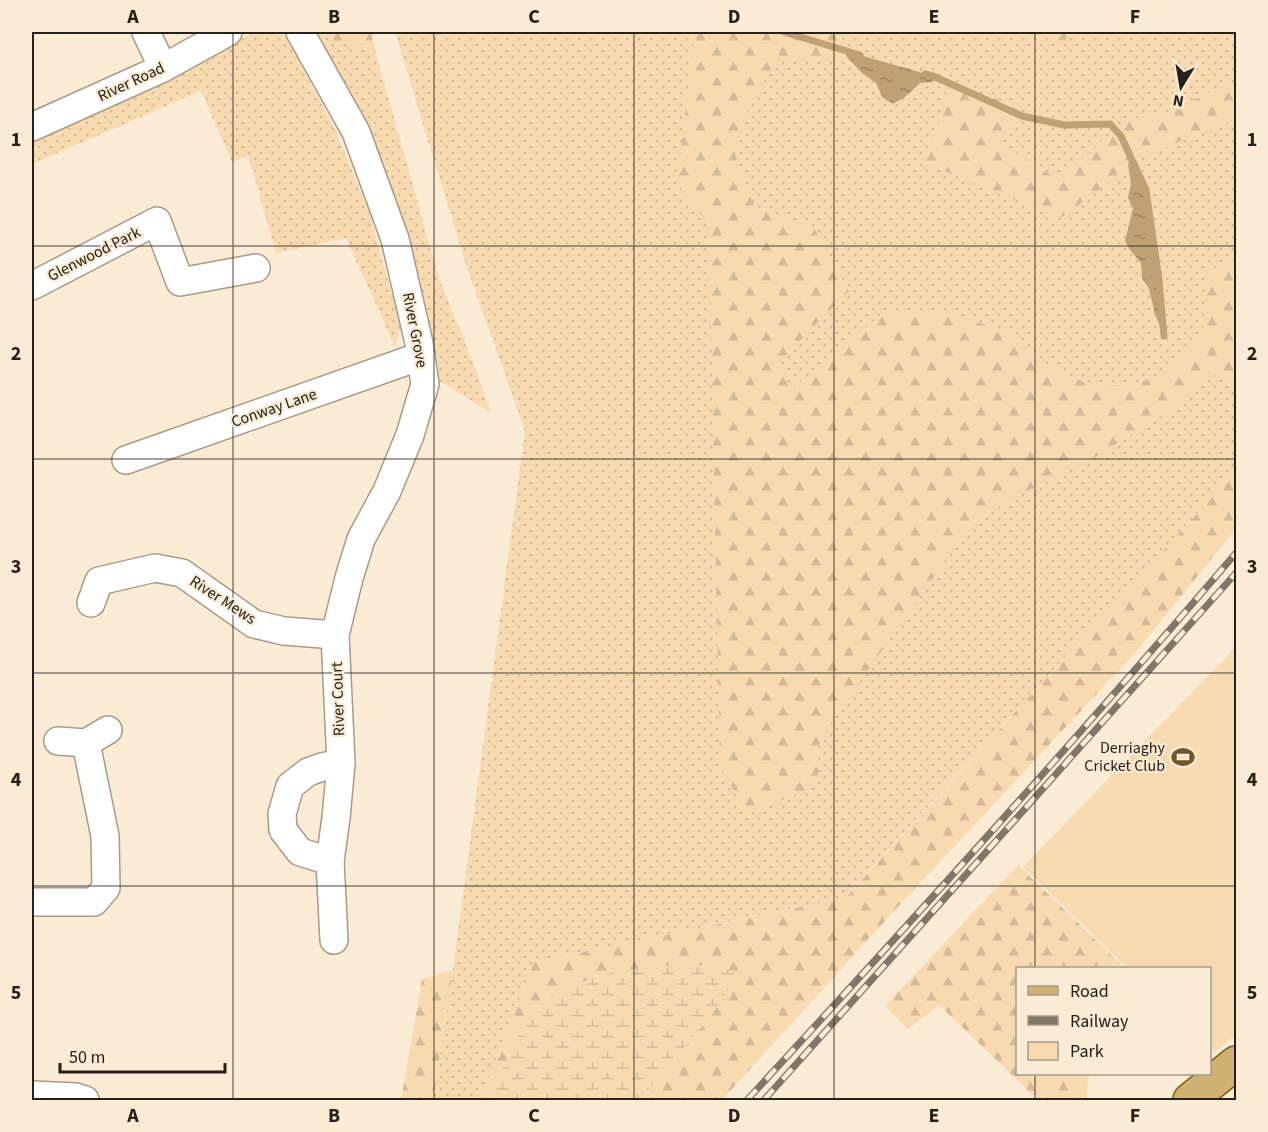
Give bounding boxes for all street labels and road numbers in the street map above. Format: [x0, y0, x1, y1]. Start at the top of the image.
street label: River Road [94, 57, 168, 107]
street label: Glenwood Park [44, 221, 144, 287]
street label: River Grove [397, 290, 433, 370]
street label: Conway Lane [228, 383, 320, 433]
street label: River Mews [186, 570, 261, 630]
street label: River Court [326, 661, 350, 737]

